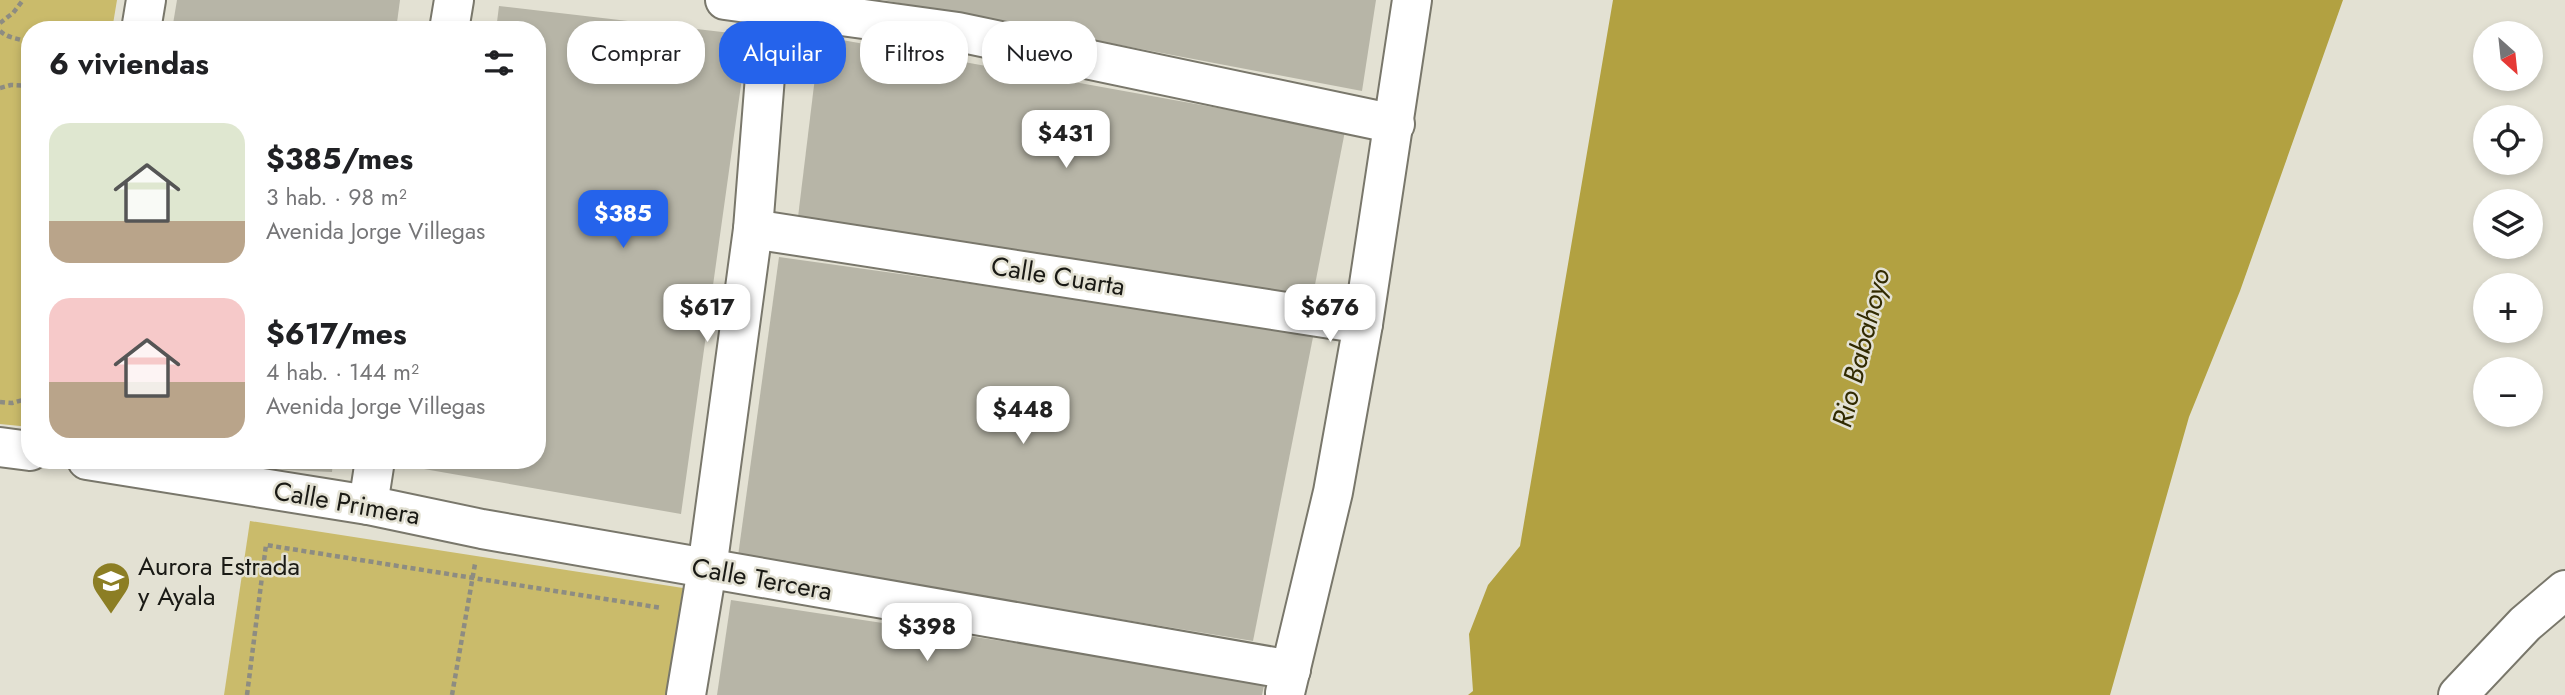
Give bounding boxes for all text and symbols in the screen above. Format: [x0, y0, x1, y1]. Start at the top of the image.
chip: Comprar [567, 21, 705, 84]
chip: Alquilar [719, 21, 846, 84]
chip: Filtros [860, 21, 968, 84]
chip: Nuevo [982, 21, 1097, 84]
north arrow [2473, 21, 2543, 91]
map controls [2473, 21, 2543, 427]
text: 6 viviendas [49, 42, 209, 85]
icon: filters [480, 44, 518, 82]
button: locate [2473, 105, 2543, 175]
pin: $431 [1025, 110, 1107, 170]
text: $431 [1038, 116, 1094, 150]
text: $385/mes [266, 137, 413, 180]
icon: home [105, 151, 189, 235]
text: 3 hab. · 98 m² [266, 180, 407, 214]
button: layers [2473, 189, 2543, 259]
pin: $385 [582, 190, 664, 250]
text: $385 [594, 196, 652, 230]
text: Avenida Jorge Villegas [266, 214, 485, 248]
street label: Calle Cuarta [988, 247, 1128, 305]
water label: Rio Babahoyo [1821, 264, 1901, 432]
button: + [2473, 273, 2543, 343]
pin: $617 [666, 284, 748, 344]
pin: $676 [1289, 284, 1371, 344]
text: $617 [679, 290, 735, 324]
text: $676 [1301, 290, 1359, 324]
text: $617/mes [266, 312, 407, 355]
icon: home [105, 326, 189, 410]
text: 4 hab. · 144 m² [266, 355, 419, 389]
button: − [2473, 357, 2543, 427]
pin: $448 [982, 386, 1064, 446]
text: Avenida Jorge Villegas [266, 389, 485, 423]
text: $448 [993, 392, 1053, 426]
street label: Calle Primera [271, 471, 423, 535]
place label: Aurora Estrada y Ayala [138, 547, 300, 615]
street label: Calle Tercera [689, 548, 835, 610]
school or university icon: Aurora Estrada y Ayala [90, 560, 132, 615]
pin: $398 [886, 604, 968, 663]
text: $398 [898, 609, 956, 643]

